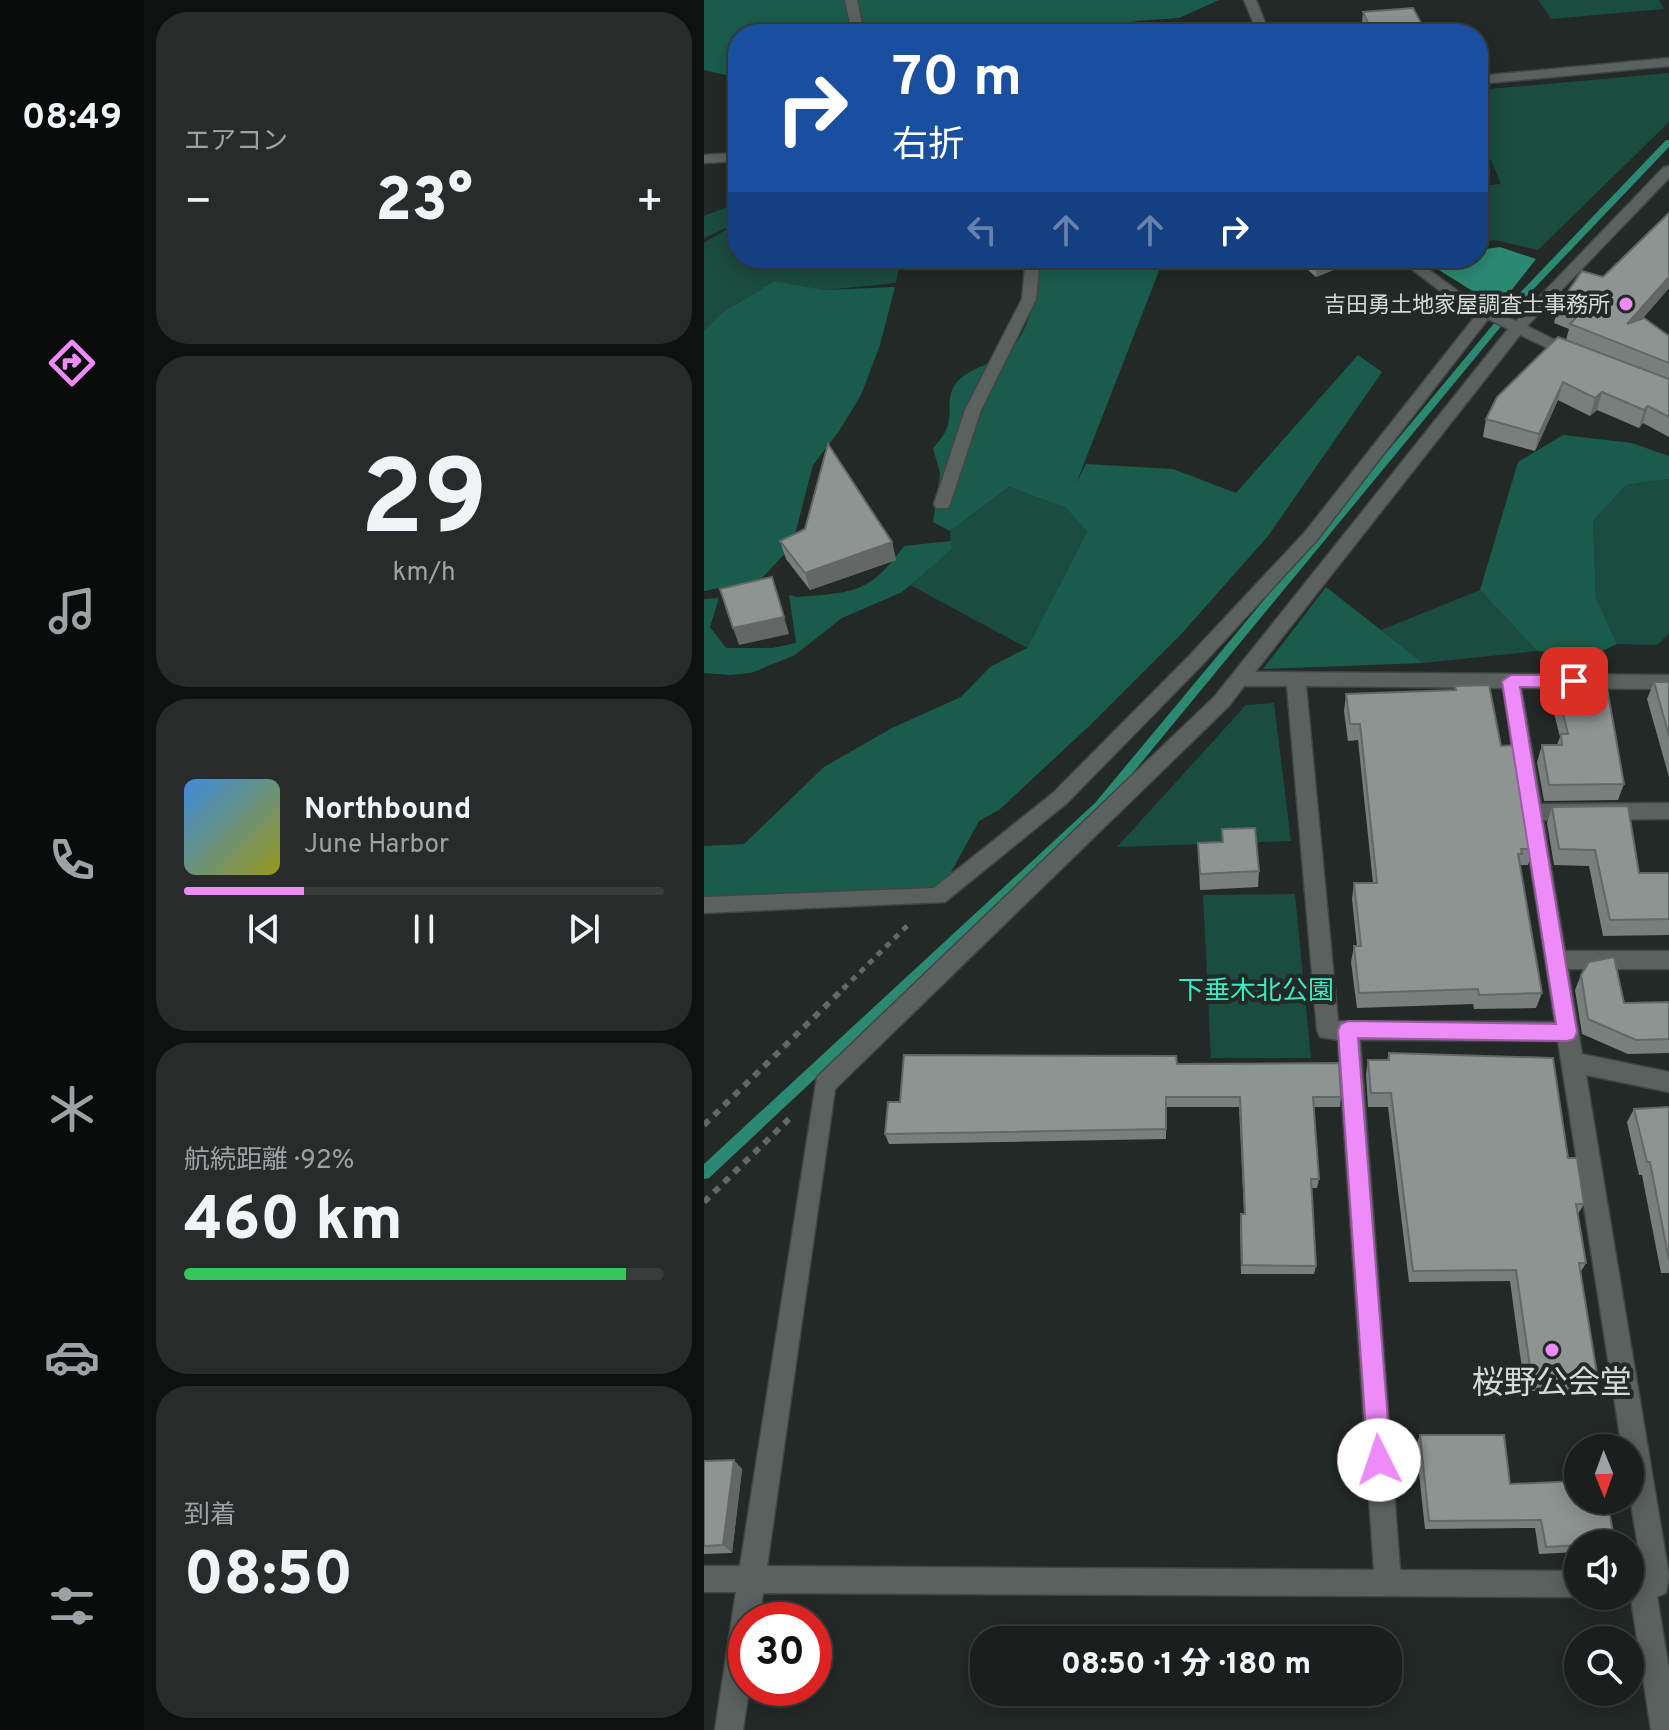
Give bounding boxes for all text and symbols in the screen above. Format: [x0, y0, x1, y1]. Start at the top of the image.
text: 70 m [892, 45, 1022, 115]
icon: right [760, 56, 864, 160]
text: 08:49 [22, 96, 122, 142]
text: 右折 [892, 124, 964, 170]
text: エアコン [184, 126, 288, 159]
text: 23° [375, 166, 473, 242]
text: − [184, 176, 212, 232]
text: + [636, 176, 664, 232]
icon: left [960, 208, 1004, 252]
icon: ahead [1044, 208, 1088, 252]
icon: ahead [1128, 208, 1172, 252]
icon: right [1212, 208, 1256, 252]
place label: 吉田勇土地家屋調査士事務所 [1324, 293, 1610, 320]
marker: 吉田勇土地家屋調査士事務所 [1617, 295, 1635, 313]
icon: directions [44, 335, 100, 391]
text: 29 [360, 439, 488, 571]
text: km/h [392, 557, 456, 590]
icon: music [44, 583, 100, 639]
pin [1540, 647, 1608, 715]
icon: arrive [1552, 659, 1596, 703]
text: Northbound [304, 792, 471, 829]
text: June Harbor [304, 829, 449, 862]
icon: phone [44, 832, 100, 888]
icon: previous [242, 907, 286, 951]
icon: pause [402, 907, 446, 951]
icon: next [562, 907, 606, 951]
park label: 下垂木北公園 [1178, 976, 1334, 1009]
icon: climate [44, 1081, 100, 1137]
text: 航続距離 · 92% [184, 1145, 354, 1178]
text: 460 km [184, 1185, 403, 1261]
icon: car [44, 1329, 100, 1385]
marker: 桜野公会堂 [1543, 1341, 1561, 1359]
place label: 桜野公会堂 [1472, 1365, 1632, 1405]
position arrow [1337, 1418, 1421, 1502]
north arrow [1564, 1434, 1644, 1514]
map controls [1564, 1434, 1644, 1706]
text: 到着 [184, 1500, 236, 1533]
button: sound [1564, 1530, 1644, 1610]
text: 08:50 [184, 1540, 353, 1616]
icon: filters [44, 1578, 100, 1634]
speed limit sign: 30 [728, 1602, 832, 1706]
button: search [1564, 1626, 1644, 1706]
text: 08:50 · 1 分 · 180 m [1061, 1647, 1311, 1684]

